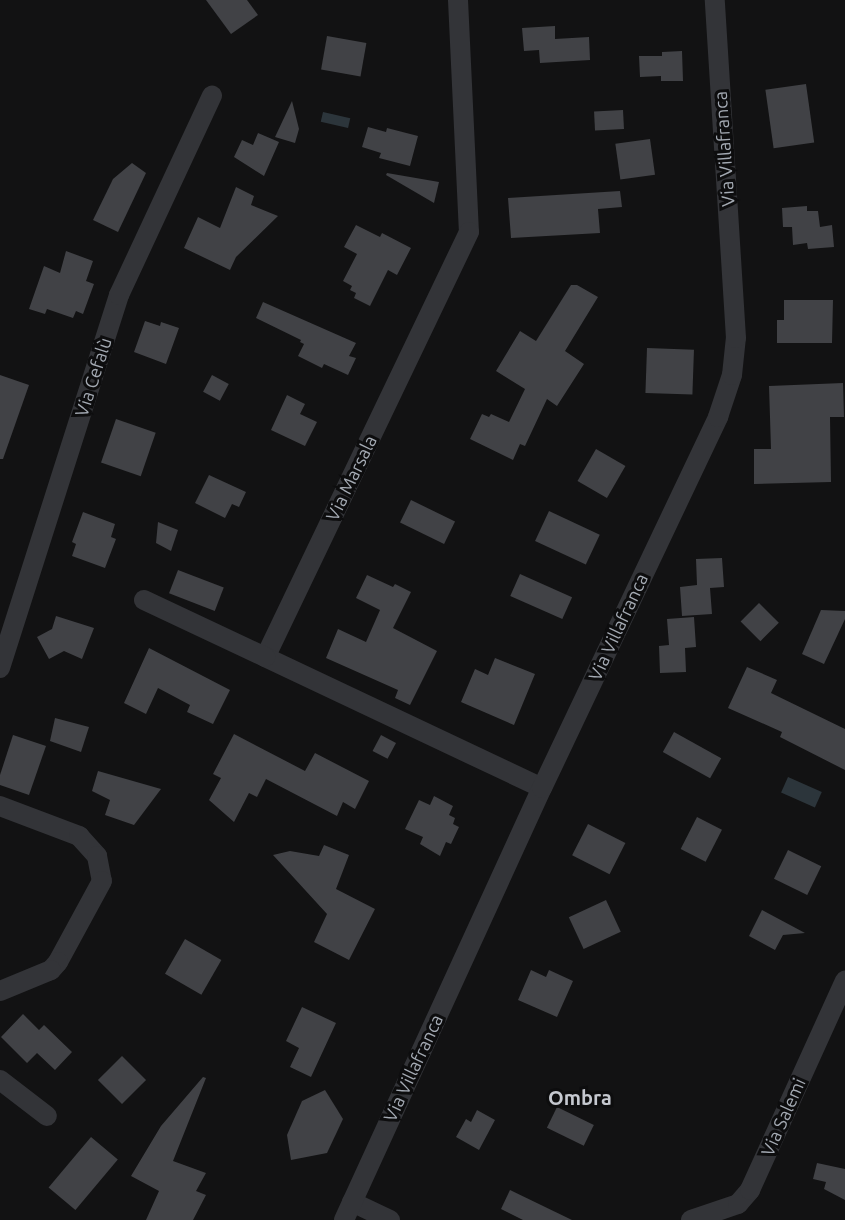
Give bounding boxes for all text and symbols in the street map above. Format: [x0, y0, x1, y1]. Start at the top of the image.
street label: Via Villafranca [709, 91, 739, 207]
street label: Via Cefalù [70, 335, 116, 419]
street label: Via Marsala [321, 432, 381, 524]
street label: Via Villafranca [584, 570, 652, 684]
street label: Via Villafranca [379, 1011, 447, 1125]
street label: Via Salemi [756, 1075, 810, 1159]
district label: Ombra [548, 1085, 612, 1109]

